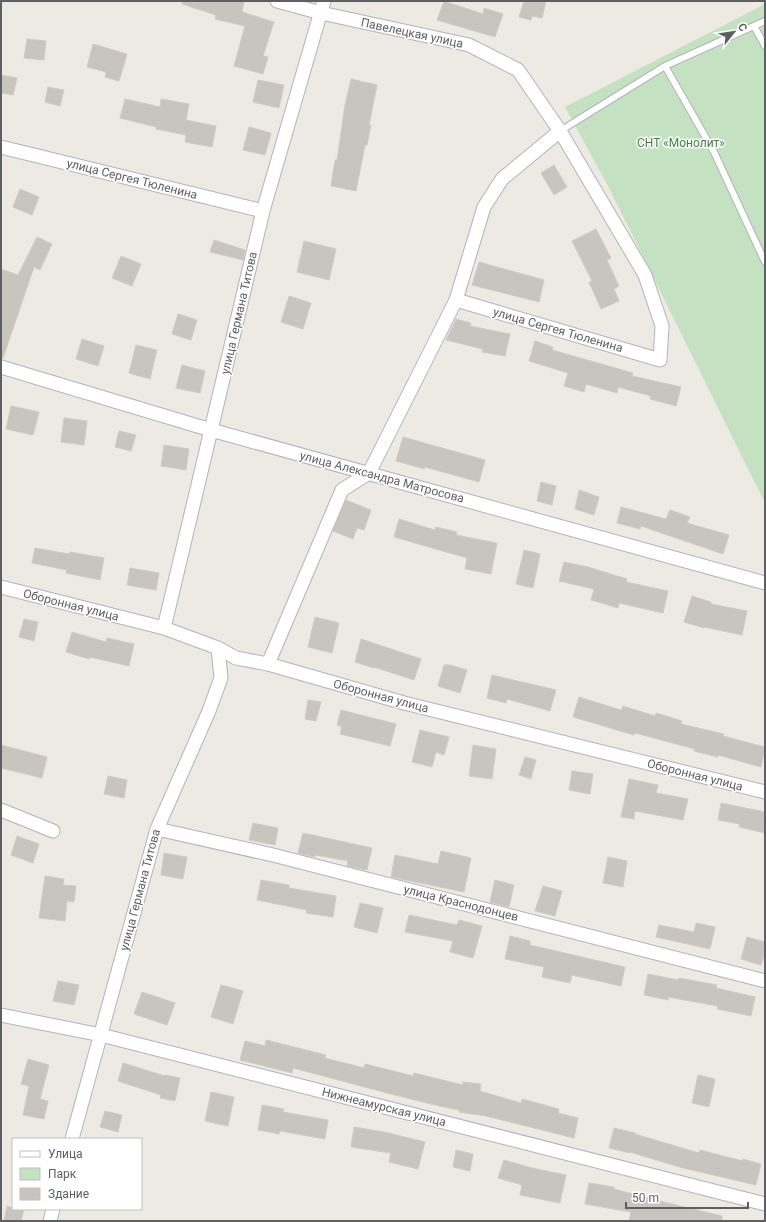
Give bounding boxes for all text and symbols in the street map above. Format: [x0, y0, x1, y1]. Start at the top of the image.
north arrow [714, 12, 754, 52]
street label: Павелецкая улица [360, 15, 464, 51]
text: С [735, 21, 750, 34]
park label: СНТ «Монолит» [637, 136, 725, 150]
street label: улица Сергея Тюленина [65, 156, 199, 202]
street label: улица Германа Титова [218, 250, 260, 376]
street label: улица Сергея Тюленина [492, 305, 624, 355]
street label: улица Александра Матросова [298, 448, 466, 506]
street label: Оборонная улица [22, 586, 120, 624]
street label: Оборонная улица [332, 677, 430, 715]
street label: Оборонная улица [646, 756, 744, 794]
street label: улица Германа Титова [117, 828, 163, 952]
street label: улица Краснодонцев [402, 882, 520, 924]
street label: Нижнеамурская улица [320, 1085, 448, 1129]
legend [12, 1138, 142, 1210]
text: Улица [48, 1147, 83, 1161]
text: Парк [48, 1167, 77, 1181]
scale bar [626, 1184, 748, 1210]
text: Здание [48, 1187, 89, 1201]
text: 50 m [632, 1191, 659, 1205]

